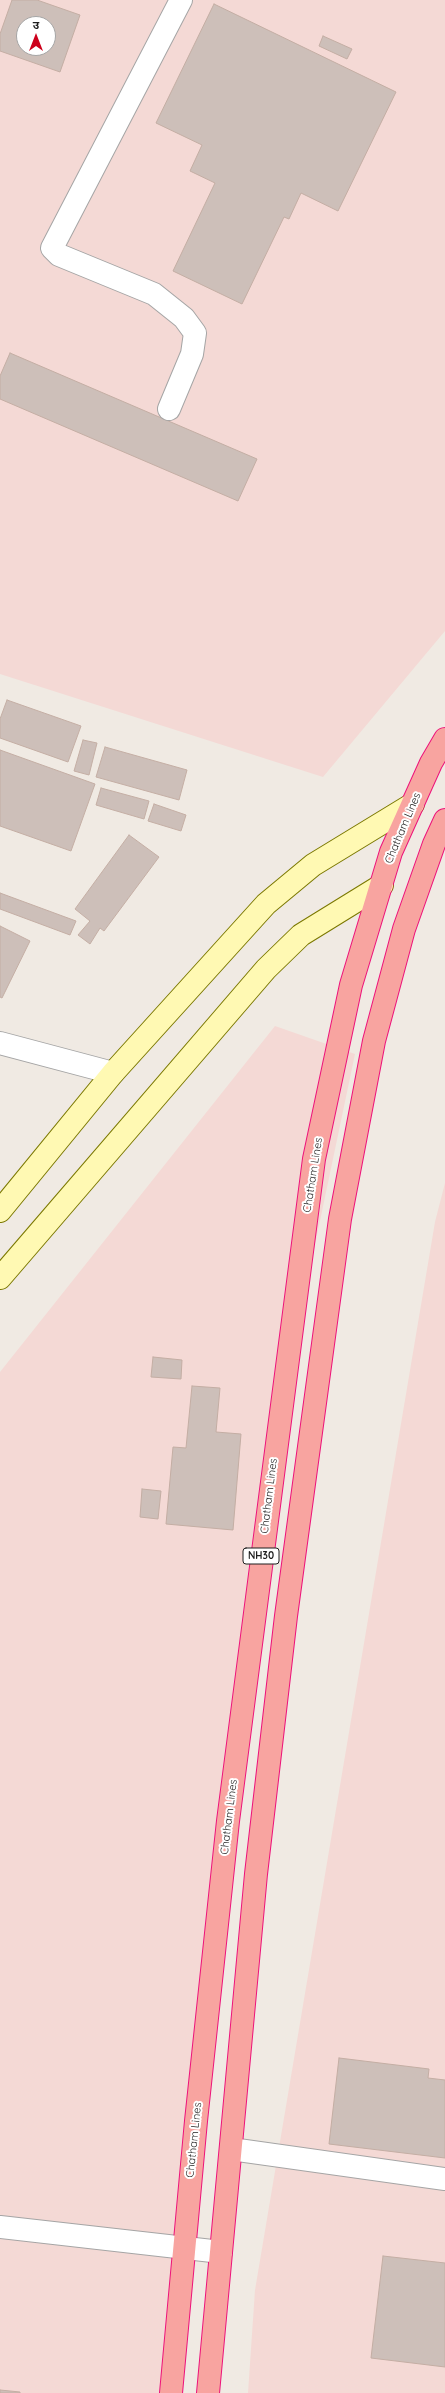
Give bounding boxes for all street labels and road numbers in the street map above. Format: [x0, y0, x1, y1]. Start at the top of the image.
street label: Chatham Lines [382, 791, 424, 865]
street label: Chatham Lines [301, 1137, 325, 1213]
street label: Chatham Lines [258, 1458, 280, 1534]
road number: NH30 [243, 1548, 279, 1564]
street label: Chatham Lines [218, 1779, 240, 1855]
street label: Chatham Lines [183, 2102, 205, 2178]

